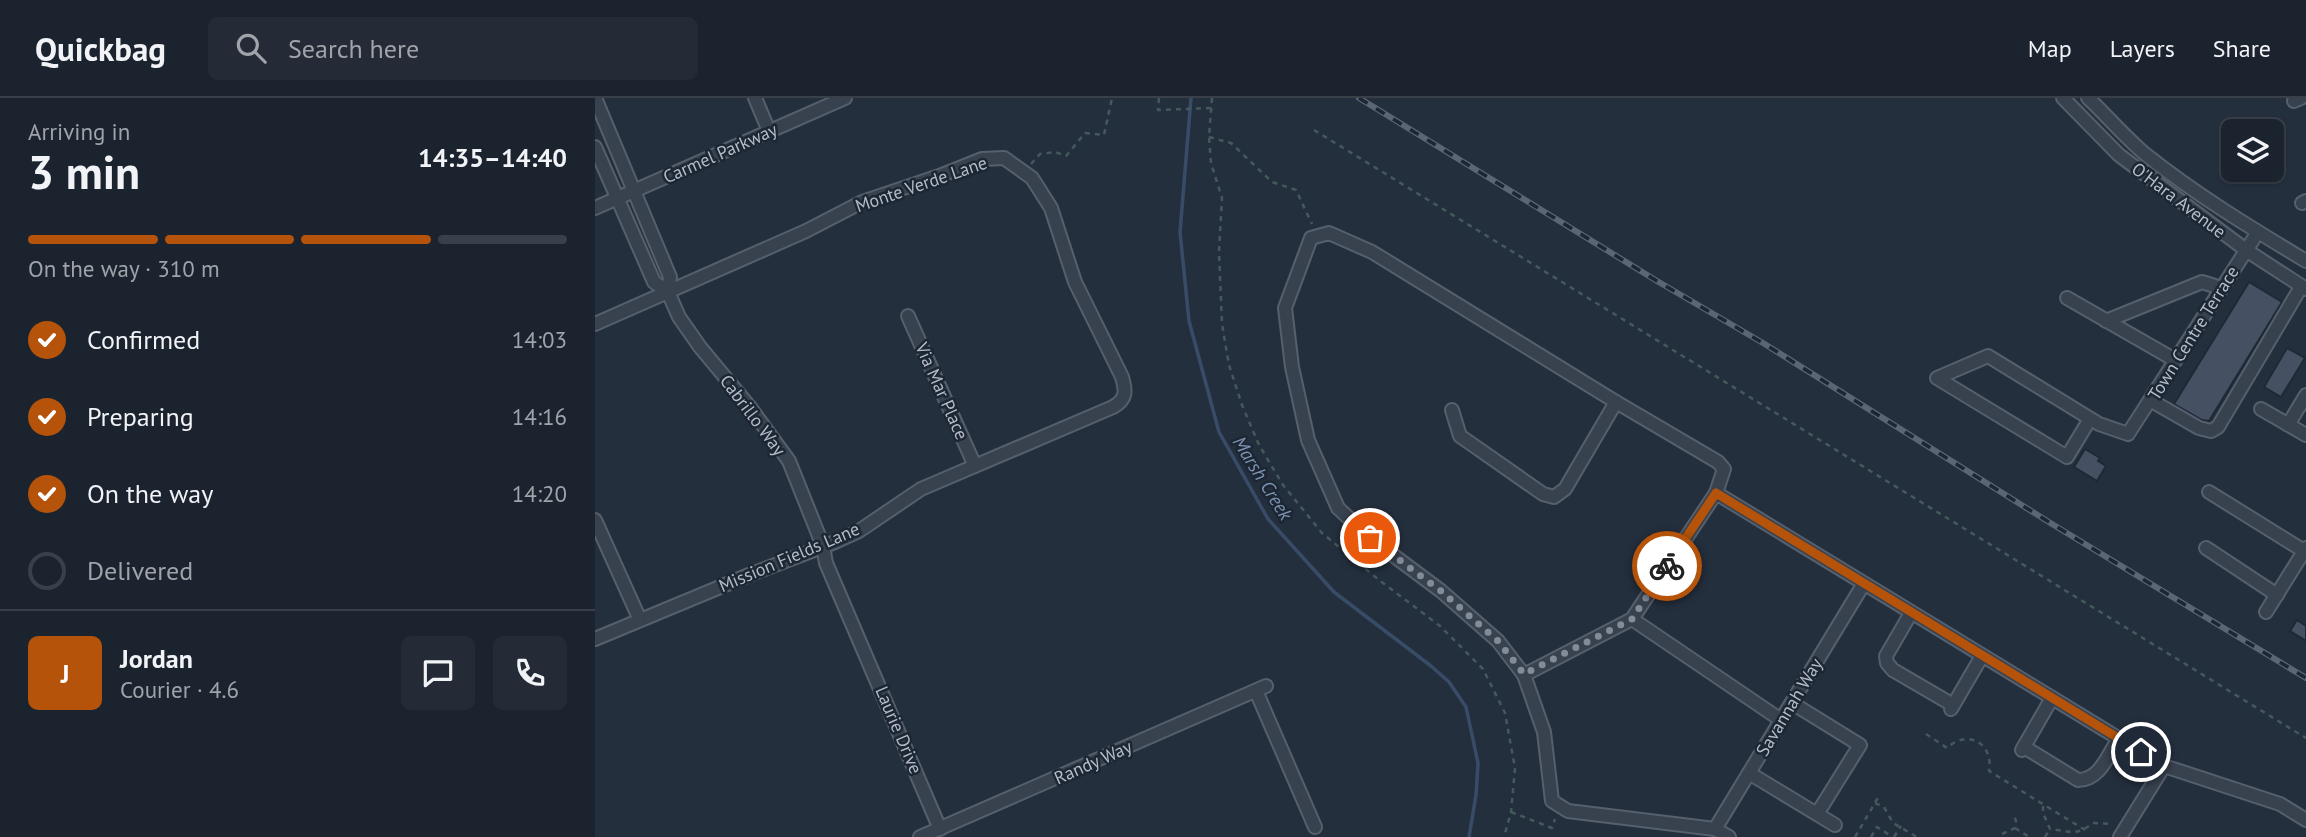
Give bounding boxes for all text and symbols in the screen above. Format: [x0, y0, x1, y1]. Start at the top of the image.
search box [208, 17, 698, 80]
text: Quickbag [35, 27, 166, 70]
icon: search [232, 29, 270, 67]
text: Search here [288, 32, 419, 65]
text: Map [2028, 33, 2072, 64]
text: Layers [2110, 33, 2175, 64]
text: Share [2213, 33, 2271, 64]
text: Arriving in [28, 117, 130, 146]
street label: Carmel Parkway [659, 117, 781, 188]
map controls [2221, 119, 2284, 182]
button: layers [2221, 119, 2284, 182]
text: 14:35–14:40 [418, 141, 567, 174]
text: 3 min [28, 142, 140, 202]
street label: Monte Verde Lane [852, 151, 990, 217]
street label: O'Hara Avenue [2127, 157, 2231, 243]
text: On the way · 310 m [28, 254, 220, 283]
street label: Town Centre Terrace [2142, 262, 2244, 404]
icon: check [28, 321, 66, 359]
text: Confirmed [87, 323, 200, 356]
text: 14:03 [512, 325, 567, 354]
street label: Via Mar Place [910, 338, 974, 443]
street label: Cabrillo Way [715, 370, 791, 461]
icon: check [28, 398, 66, 436]
text: Preparing [87, 400, 194, 433]
text: 14:16 [512, 402, 567, 431]
water label: Marsh Creek [1228, 432, 1299, 526]
icon: check [28, 475, 66, 513]
text: On the way [87, 477, 213, 510]
text: 14:20 [512, 479, 567, 508]
pin [1340, 508, 1400, 568]
street label: Mission Fields Lane [715, 517, 863, 597]
icon: bag [1351, 519, 1389, 557]
courier [1632, 531, 1702, 601]
icon: bike [1648, 547, 1686, 585]
text: Delivered [87, 554, 193, 587]
button: chat [401, 636, 475, 710]
button: phone [493, 636, 567, 710]
text: Jordan [120, 642, 193, 675]
street label: Savannah Way [1751, 653, 1828, 760]
text: J [61, 657, 69, 690]
text: Courier · 4.6 [120, 675, 239, 704]
street label: Laurie Drive [870, 683, 928, 777]
pin [2111, 722, 2171, 782]
icon: home [2122, 733, 2160, 771]
street label: Randy Way [1051, 734, 1136, 789]

